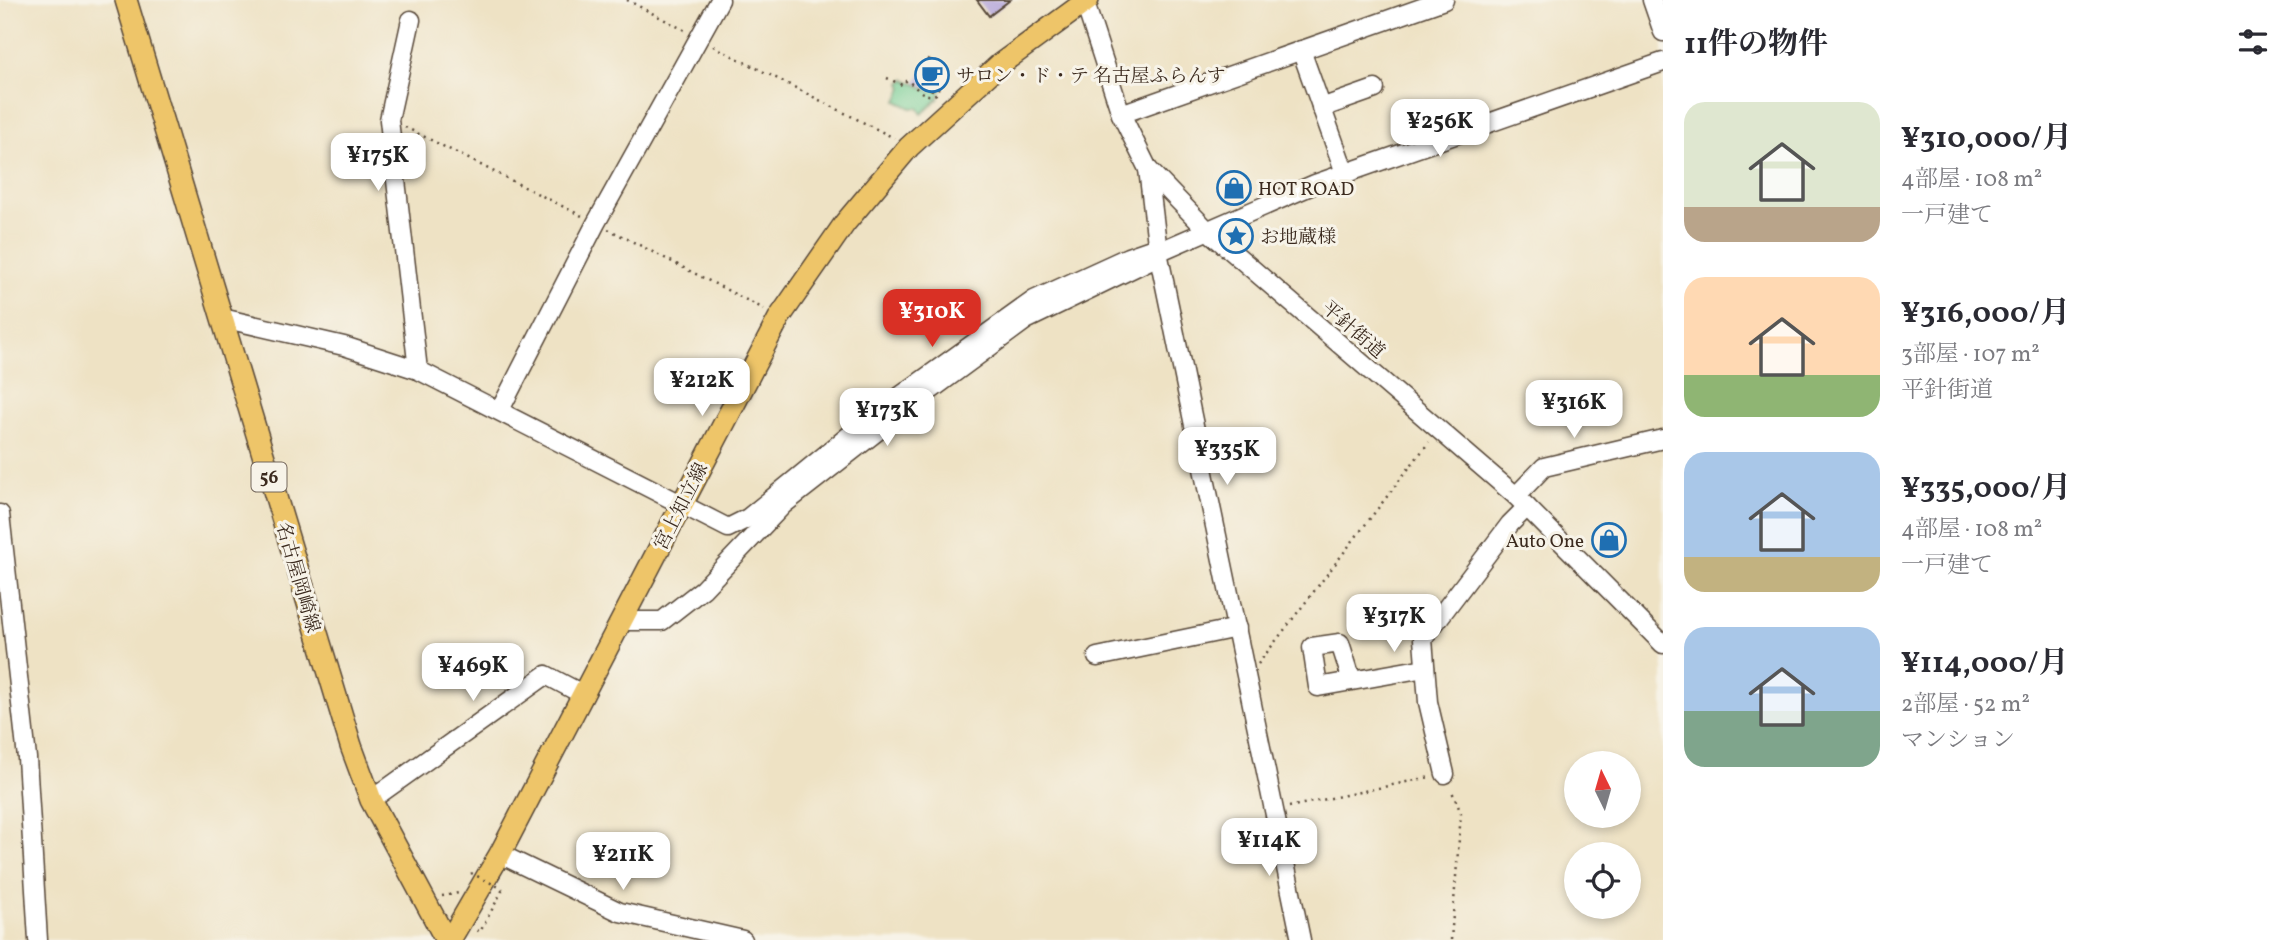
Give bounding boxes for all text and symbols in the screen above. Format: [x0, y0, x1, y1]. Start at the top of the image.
icon: filters [2234, 23, 2272, 61]
text: 11件の物件 [1684, 24, 1828, 66]
cafe icon: サロン・ド・テ 名古屋ふらんす [913, 56, 951, 94]
place label: サロン・ド・テ 名古屋ふらんす [956, 64, 1226, 90]
pin: ¥256K [1391, 100, 1489, 159]
text: ¥256K [1407, 106, 1473, 138]
text: ¥310,000/月 [1901, 118, 2072, 160]
icon: home [1740, 130, 1824, 214]
pin: ¥175K [329, 134, 427, 193]
text: ¥175K [347, 140, 409, 172]
text: 4部屋 · 108 m² [1901, 164, 2042, 196]
shop icon: HOT ROAD [1215, 169, 1253, 207]
place label: HOT ROAD [1258, 177, 1354, 203]
text: 一戸建て [1901, 200, 1993, 232]
place icon: お地蔵様 [1217, 217, 1255, 255]
place label: お地蔵様 [1260, 225, 1336, 251]
pin: ¥310K [883, 290, 981, 349]
text: ¥316,000/月 [1901, 293, 2070, 335]
text: ¥310K [899, 296, 965, 328]
street label: 平針街道 [1315, 296, 1390, 365]
icon: home [1740, 305, 1824, 389]
text: 3部屋 · 107 m² [1901, 339, 2040, 371]
pin: ¥212K [653, 358, 751, 418]
text: ¥212K [670, 365, 734, 397]
text: 平針街道 [1901, 375, 1993, 407]
pin: ¥316K [1525, 380, 1623, 440]
text: ¥316K [1542, 387, 1606, 419]
pin: ¥173K [838, 388, 936, 448]
text: ¥173K [856, 395, 918, 427]
pin: ¥335K [1178, 428, 1276, 487]
text: ¥335K [1194, 434, 1260, 466]
street label: 宮上知立線 [649, 459, 715, 555]
road number: 56 [252, 462, 286, 491]
text: ¥335,000/月 [1901, 468, 2071, 510]
icon: home [1740, 480, 1824, 564]
text: 4部屋 · 108 m² [1901, 514, 2042, 546]
street label: 名古屋岡崎線 [269, 519, 325, 636]
shop icon: Auto One [1590, 521, 1628, 559]
place label: Auto One [1506, 529, 1584, 555]
text: 一戸建て [1901, 550, 1993, 582]
pin: ¥317K [1345, 594, 1443, 654]
text: ¥317K [1362, 601, 1426, 633]
text: ¥114,000/月 [1901, 643, 2068, 685]
pin: ¥469K [424, 644, 522, 703]
text: ¥469K [438, 650, 508, 682]
icon: home [1740, 655, 1824, 739]
text: 2部屋 · 52 m² [1901, 689, 2030, 721]
text: マンション [1901, 725, 2015, 757]
north arrow [1564, 751, 1642, 828]
map controls [1564, 751, 1641, 919]
pin: ¥114K [1220, 818, 1318, 878]
text: ¥114K [1237, 825, 1301, 857]
pin: ¥211K [574, 832, 672, 892]
text: ¥211K [592, 839, 654, 871]
button: locate [1564, 842, 1641, 919]

